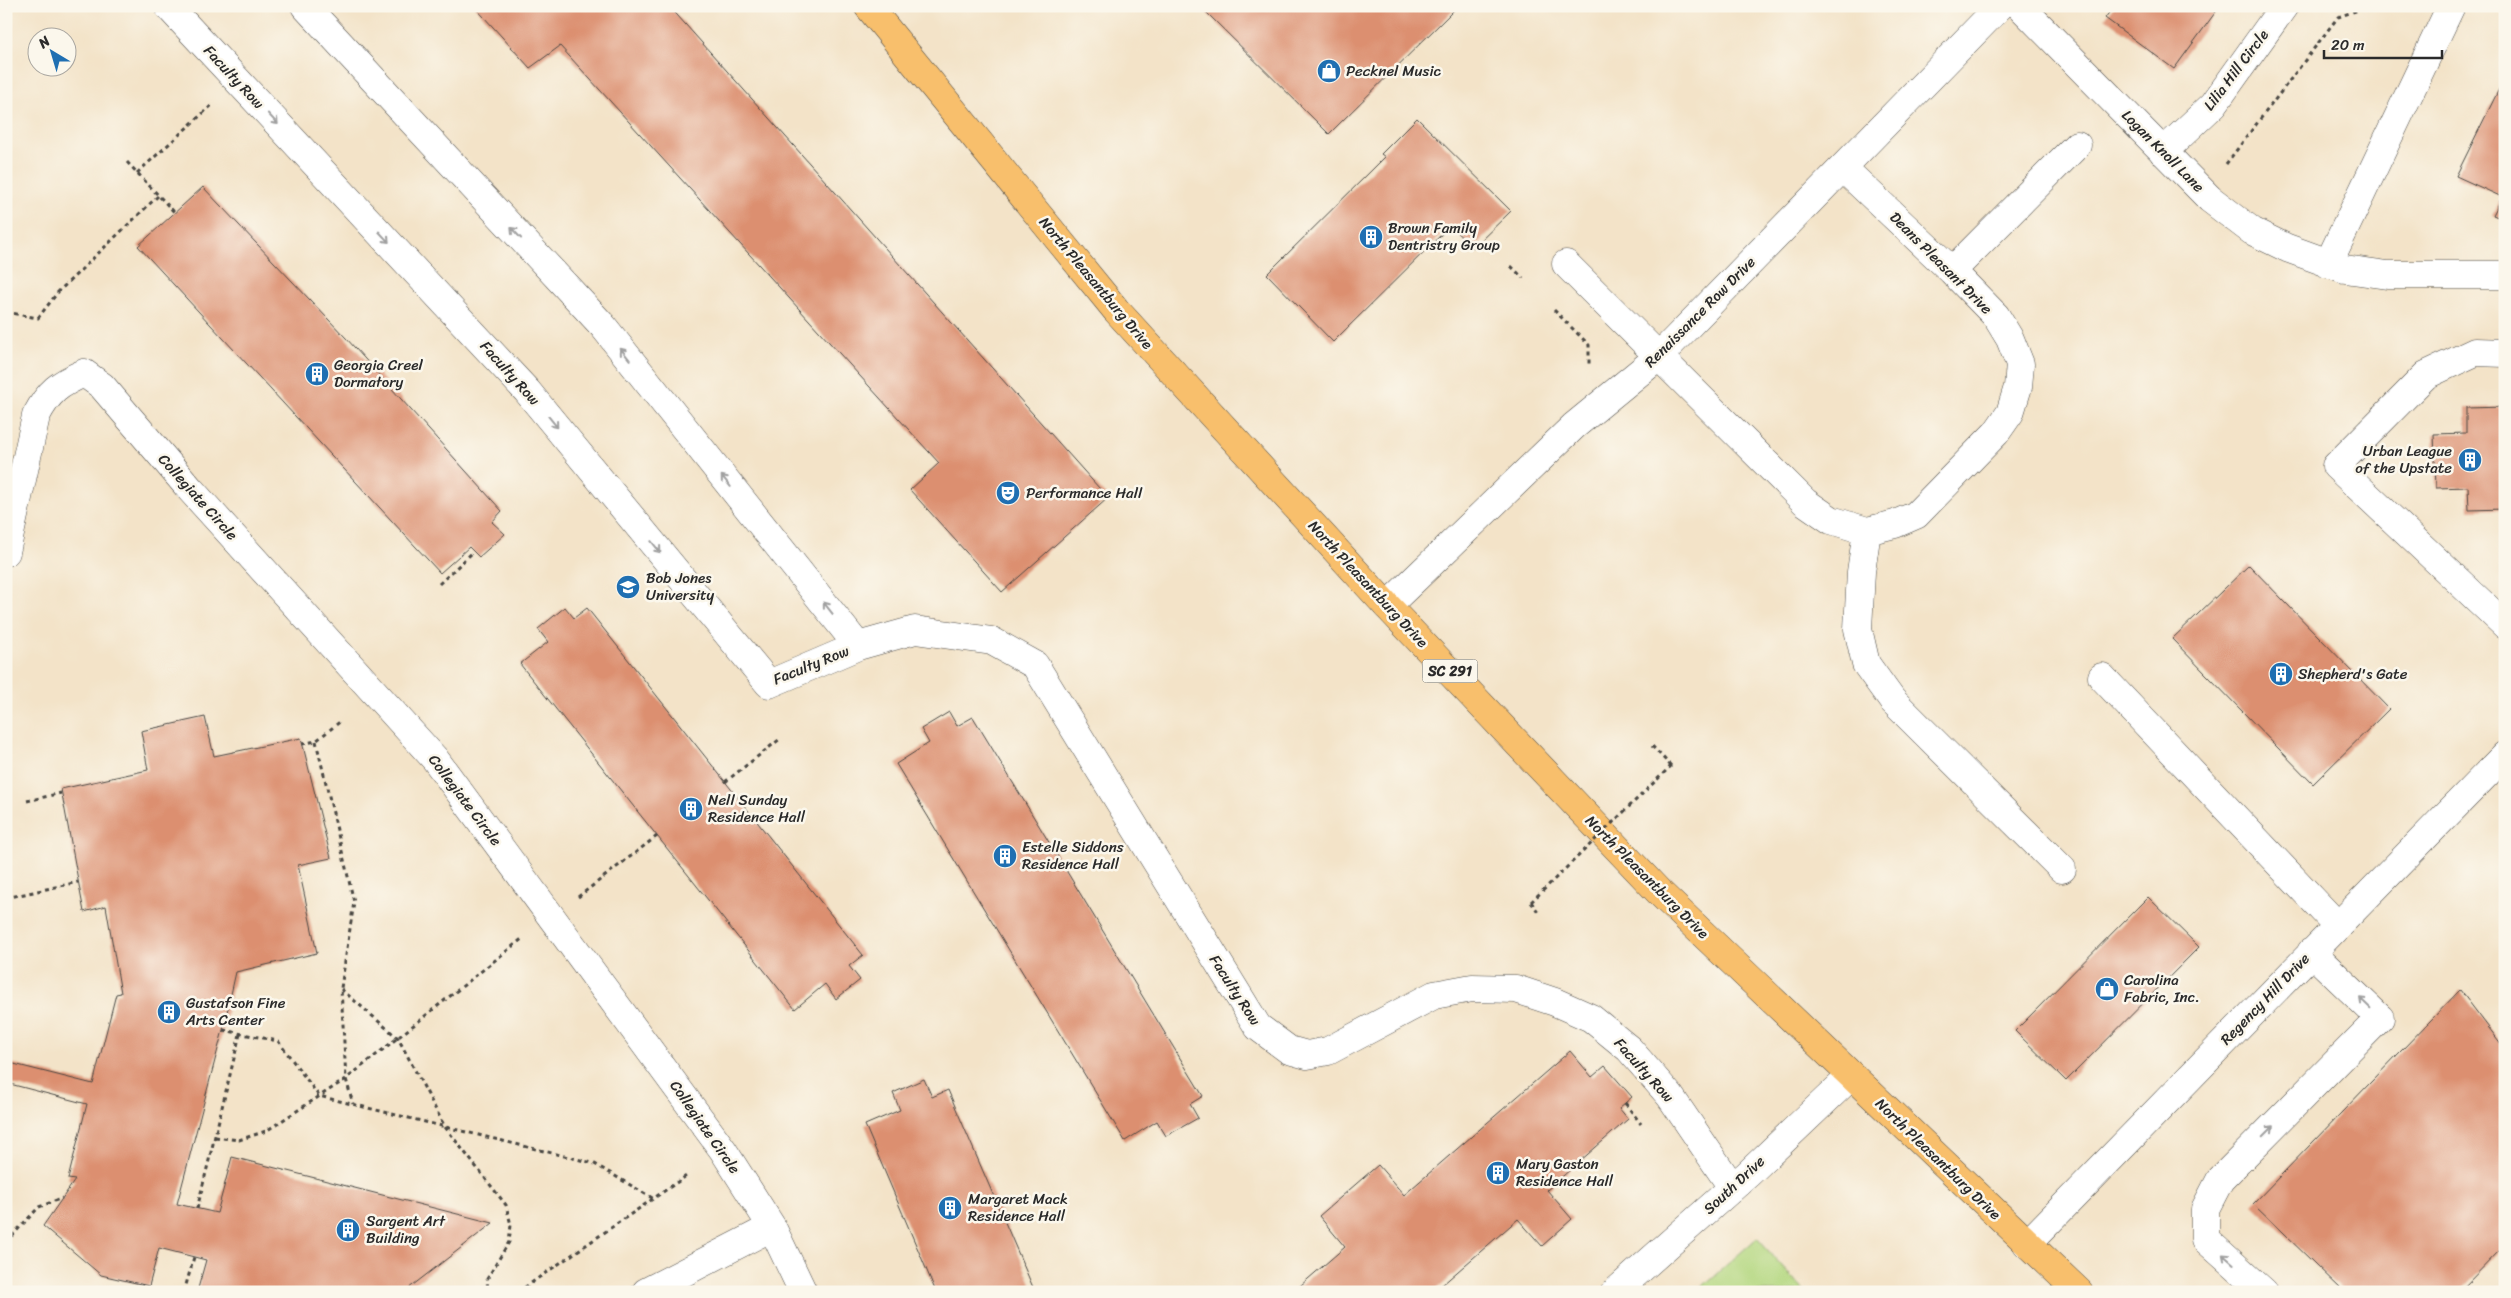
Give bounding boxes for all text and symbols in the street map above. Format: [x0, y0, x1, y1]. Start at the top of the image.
street label: Lilia Hill Circle [2197, 24, 2275, 116]
north arrow [28, 28, 78, 78]
scale bar [2324, 28, 2441, 60]
text: N [32, 29, 56, 56]
text: 20 m [2331, 32, 2365, 58]
street label: Faculty Row [197, 39, 271, 116]
shop icon: Pecknel Music [1316, 58, 1342, 84]
place label: Pecknel Music [1346, 58, 1442, 84]
street label: Logan Knoll Lane [2115, 103, 2211, 199]
one-way arrow [267, 112, 279, 125]
street label: Deans Pleasant Drive [1883, 205, 1999, 321]
street label: North Pleasantburg Drive [1032, 211, 1160, 355]
place label: Brown Family Dentristry Group [1388, 215, 1500, 258]
building icon: Brown Family Dentristry Group [1358, 224, 1384, 250]
one-way arrow [510, 227, 522, 240]
one-way arrow [378, 231, 390, 244]
street label: Renaissance Row Drive [1638, 250, 1762, 374]
street label: Faculty Row [474, 335, 547, 412]
one-way arrow [620, 348, 631, 361]
place label: Georgia Creel Dormatory [334, 352, 423, 395]
building icon: Georgia Creel Dormatory [304, 361, 330, 387]
one-way arrow [547, 415, 558, 428]
place label: Urban League of the Upstate [2355, 438, 2452, 481]
building icon: Urban League of the Upstate [2457, 447, 2483, 473]
street label: Collegiate Circle [152, 448, 245, 547]
one-way arrow [721, 475, 732, 488]
theatre icon: Performance Hall [995, 480, 1021, 506]
place label: Performance Hall [1026, 480, 1143, 506]
street label: North Pleasantburg Drive [1302, 514, 1434, 654]
one-way arrow [650, 540, 661, 553]
place label: Bob Jones University [646, 565, 715, 608]
school or university icon: Bob Jones University [615, 574, 641, 600]
one-way arrow [822, 602, 833, 615]
street label: Faculty Row [769, 638, 854, 692]
road number: SC 291 [1422, 659, 1478, 682]
building icon: Shepherd's Gate [2268, 661, 2294, 687]
place label: Shepherd's Gate [2298, 661, 2408, 687]
street label: Collegiate Circle [422, 748, 509, 852]
place label: Nell Sunday Residence Hall [708, 787, 806, 830]
building icon: Nell Sunday Residence Hall [678, 796, 704, 822]
street label: North Pleasantburg Drive [1579, 809, 1715, 945]
place label: Estelle Siddons Residence Hall [1022, 834, 1124, 877]
building icon: Estelle Siddons Residence Hall [992, 843, 1018, 869]
street label: Regency Hill Drive [2214, 946, 2316, 1051]
street label: Faculty Row [1202, 949, 1268, 1031]
place label: Carolina Fabric, Inc. [2124, 967, 2200, 1010]
shop icon: Carolina Fabric, Inc. [2094, 976, 2120, 1002]
place label: Gustafson Fine Arts Center [185, 990, 286, 1033]
one-way arrow [2358, 997, 2371, 1009]
building icon: Gustafson Fine Arts Center [156, 999, 182, 1025]
street label: Faculty Row [1608, 1032, 1681, 1109]
street label: Collegiate Circle [663, 1075, 747, 1180]
street label: North Pleasantburg Drive [1869, 1092, 2007, 1226]
one-way arrow [2262, 1125, 2275, 1137]
street label: South Drive [1697, 1149, 1771, 1221]
place label: Mary Gaston Residence Hall [1516, 1151, 1614, 1194]
building icon: Mary Gaston Residence Hall [1485, 1160, 1511, 1186]
place label: Margaret Mack Residence Hall [968, 1186, 1068, 1229]
building icon: Margaret Mack Residence Hall [937, 1195, 963, 1221]
place label: Sargent Art Building [366, 1208, 446, 1251]
building icon: Sargent Art Building [335, 1217, 361, 1243]
one-way arrow [2221, 1254, 2234, 1265]

